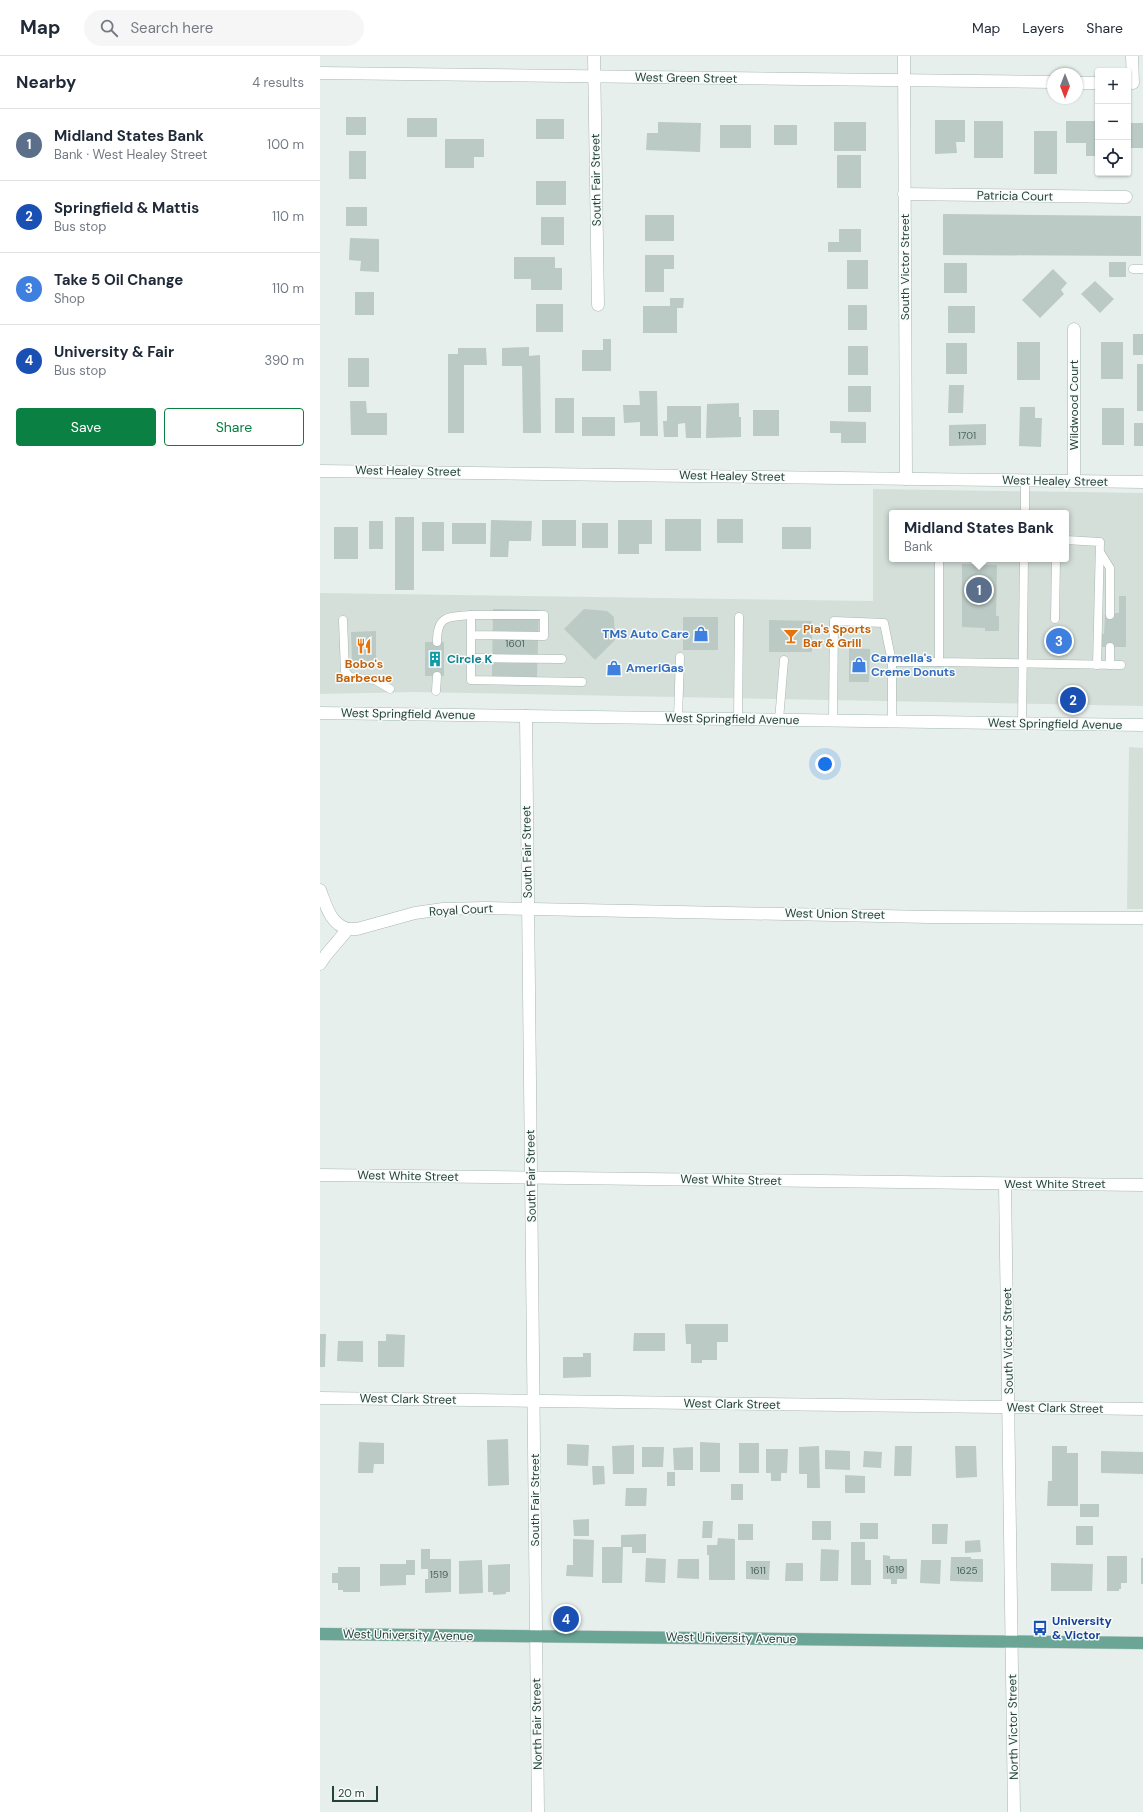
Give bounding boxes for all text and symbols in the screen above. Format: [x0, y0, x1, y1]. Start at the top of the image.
search box [84, 10, 364, 46]
text: Map [20, 15, 60, 40]
icon: search [98, 17, 120, 39]
text: Search here [130, 18, 213, 38]
text: Map [972, 19, 1000, 37]
text: Layers [1022, 19, 1064, 37]
text: Share [1086, 19, 1123, 37]
north arrow [1047, 68, 1083, 104]
map controls [1095, 68, 1131, 176]
button: + [1095, 68, 1131, 104]
street label: West Green Street [635, 69, 738, 87]
text: Nearby [16, 71, 76, 93]
text: 4 results [252, 74, 304, 91]
button: − [1095, 104, 1131, 140]
text: Midland States Bank [54, 126, 204, 146]
street label: South Fair Street [587, 133, 605, 227]
text: 1 [27, 136, 31, 153]
text: 100 m [267, 136, 304, 153]
button: locate [1095, 140, 1131, 176]
text: Bank · West Healey Street [54, 146, 207, 163]
street label: Patricia Court [977, 187, 1054, 205]
text: Springfield & Mattis [54, 198, 199, 218]
text: 2 [25, 208, 33, 225]
text: 110 m [272, 208, 304, 225]
street label: South Victor Street [897, 213, 913, 320]
text: Bus stop [54, 218, 106, 235]
text: Take 5 Oil Change [54, 270, 183, 290]
text: 3 [25, 280, 33, 297]
text: 110 m [272, 280, 304, 297]
text: Shop [54, 290, 85, 307]
text: University & Fair [54, 342, 174, 362]
text: 4 [25, 352, 33, 369]
text: 390 m [265, 352, 304, 369]
street label: Wildwood Court [1066, 360, 1082, 450]
text: Bus stop [54, 362, 106, 379]
button: Save [16, 408, 156, 446]
button: Share [164, 408, 304, 446]
house number: 1701 [958, 429, 976, 442]
street label: West Healey Street [355, 462, 461, 480]
street label: West Healey Street [679, 467, 785, 485]
street label: West Healey Street [1002, 472, 1108, 490]
popup [889, 510, 1069, 562]
text: Midland States Bank [904, 518, 1054, 538]
text: Bank [904, 538, 933, 555]
pin: 1 [966, 575, 992, 605]
place label: Pia's Sports Bar & Grill [803, 621, 871, 651]
shop icon: TMS Auto Care [692, 625, 710, 643]
place label: TMS Auto Care [602, 626, 689, 642]
pin: 3 [1046, 626, 1072, 656]
bar icon: Pia's Sports Bar & Grill [782, 627, 800, 645]
restaurant icon: Bobo's Barbecue [355, 637, 373, 655]
house number: 1601 [505, 637, 525, 650]
building icon: Circle K [426, 650, 444, 668]
place label: Carmella's Creme Donuts [871, 650, 955, 680]
place label: Circle K [447, 651, 492, 667]
place label: Bobo's Barbecue [336, 656, 392, 686]
shop icon: Carmella's Creme Donuts [850, 656, 868, 674]
shop icon: AmeriGas [605, 659, 623, 677]
place label: AmeriGas [626, 660, 684, 676]
pin: 2 [1060, 685, 1086, 715]
street label: West Springfield Avenue [341, 705, 476, 723]
street label: West Springfield Avenue [665, 710, 800, 728]
street label: West Springfield Avenue [988, 715, 1123, 733]
your location [815, 754, 835, 774]
street label: South Fair Street [518, 805, 536, 899]
street label: Royal Court [429, 900, 494, 920]
street label: West Union Street [785, 905, 886, 923]
street label: South Fair Street [522, 1129, 540, 1223]
street label: West White Street [357, 1167, 459, 1185]
street label: West White Street [680, 1171, 782, 1189]
street label: West White Street [1004, 1176, 1106, 1192]
street label: South Victor Street [999, 1287, 1017, 1394]
street label: West Clark Street [359, 1390, 457, 1408]
street label: West Clark Street [683, 1395, 781, 1413]
street label: West Clark Street [1006, 1399, 1104, 1417]
street label: South Fair Street [527, 1453, 543, 1546]
house number: 1619 [886, 1563, 904, 1576]
house number: 1611 [750, 1564, 766, 1577]
house number: 1625 [957, 1564, 978, 1577]
house number: 1519 [430, 1568, 448, 1581]
pin: 4 [553, 1604, 579, 1634]
place label: University & Victor [1052, 1613, 1112, 1643]
bus stop icon: University & Victor [1031, 1619, 1049, 1637]
street label: West University Avenue [343, 1626, 474, 1644]
street label: West University Avenue [666, 1629, 797, 1647]
street label: North Victor Street [1004, 1674, 1022, 1780]
street label: North Fair Street [528, 1678, 546, 1770]
scale bar [332, 1784, 378, 1803]
text: 20 m [338, 1786, 364, 1800]

